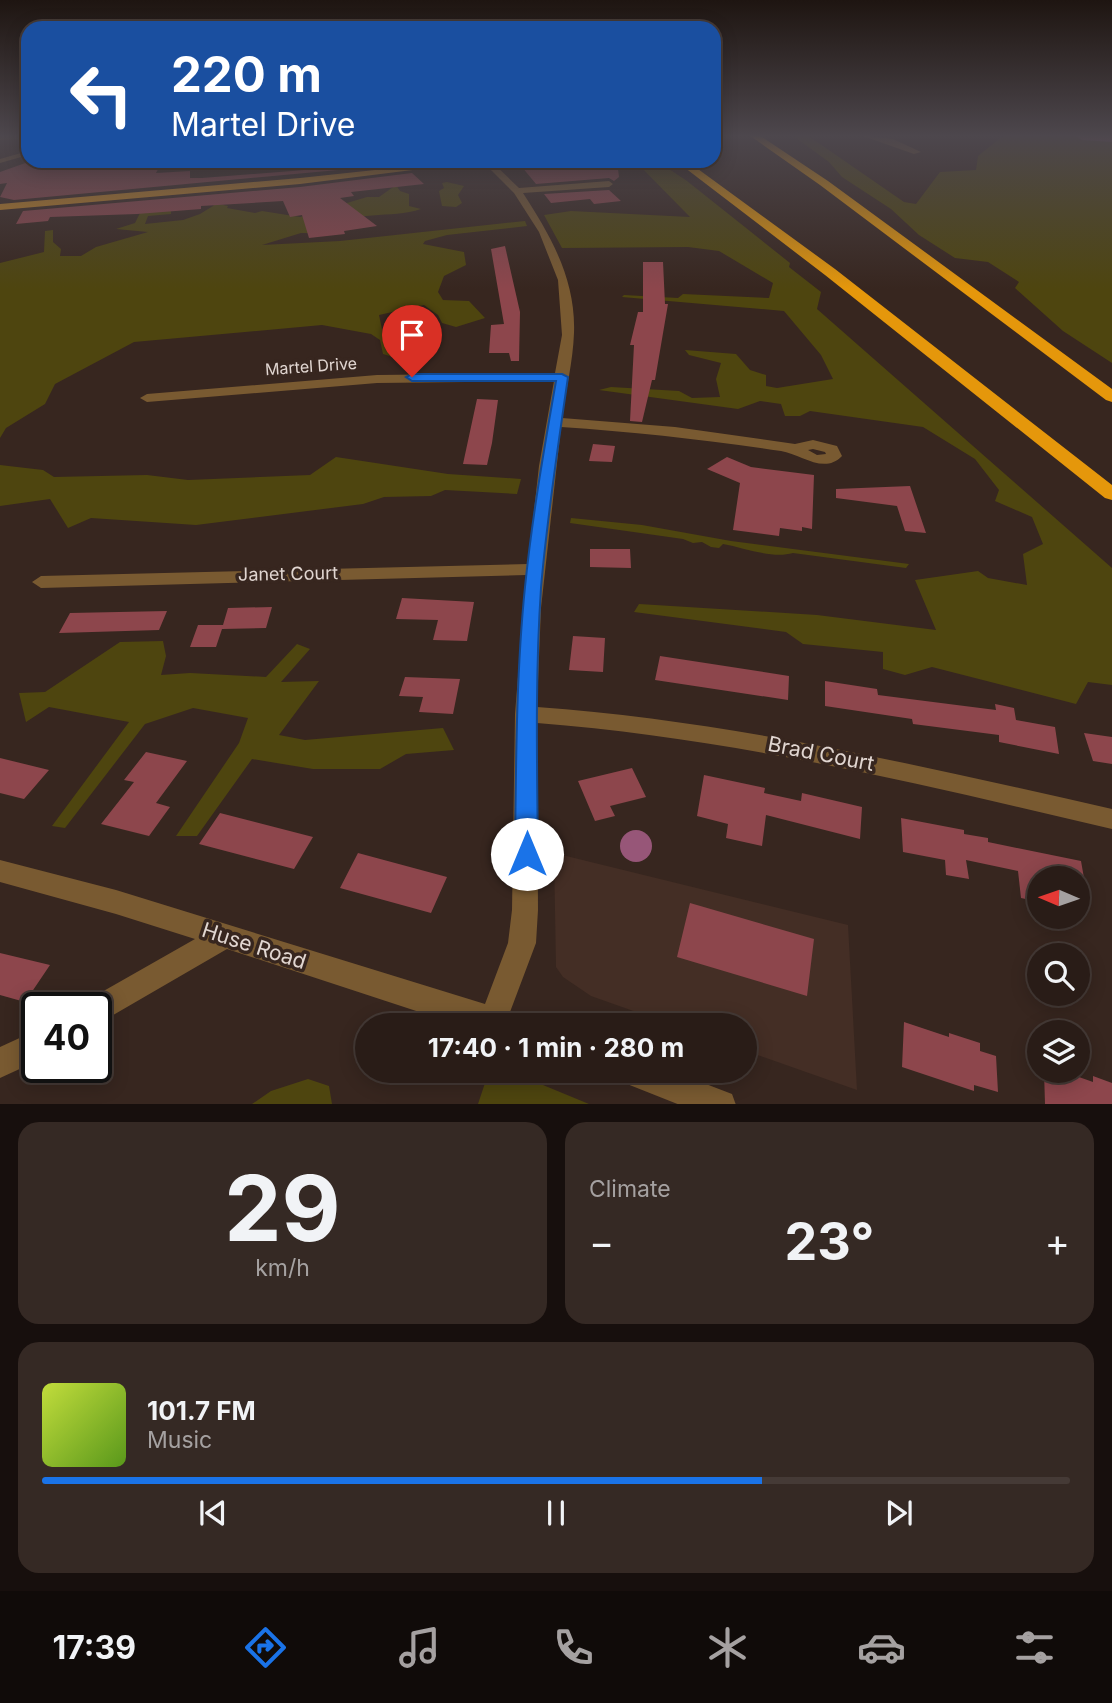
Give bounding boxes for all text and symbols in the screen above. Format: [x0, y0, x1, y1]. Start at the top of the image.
text: 220 m [171, 45, 322, 104]
icon: left [56, 49, 147, 140]
text: Martel Drive [171, 105, 355, 144]
pin [382, 305, 442, 377]
icon: arrive [393, 316, 431, 354]
street label: Martel Drive [264, 353, 358, 379]
street label: Janet Court [238, 562, 338, 585]
street label: Brad Court [766, 731, 876, 776]
position arrow [490, 817, 564, 891]
north arrow [1027, 866, 1090, 929]
map controls [1027, 866, 1090, 1083]
street label: Huse Road [199, 917, 309, 974]
button: search [1027, 943, 1090, 1006]
speed limit sign: 40 [21, 992, 112, 1083]
button: layers [1027, 1020, 1090, 1083]
text: 17:40 · 1 min · 280 m [428, 1032, 684, 1063]
text: 29 [224, 1153, 341, 1263]
text: Climate [589, 1175, 671, 1203]
text: 23° [785, 1210, 874, 1273]
text: − [589, 1219, 614, 1265]
text: + [1045, 1219, 1070, 1265]
text: km/h [255, 1254, 310, 1282]
text: 101.7 FM [147, 1395, 256, 1426]
text: Music [147, 1426, 212, 1454]
icon: previous [194, 1494, 232, 1532]
icon: pause [537, 1494, 575, 1532]
icon: next [880, 1494, 918, 1532]
icon: directions [241, 1623, 290, 1672]
icon: music [395, 1623, 444, 1672]
icon: phone [549, 1623, 598, 1672]
icon: climate [703, 1623, 752, 1672]
icon: car [857, 1623, 906, 1672]
icon: filters [1010, 1623, 1059, 1672]
text: 17:39 [52, 1628, 136, 1667]

